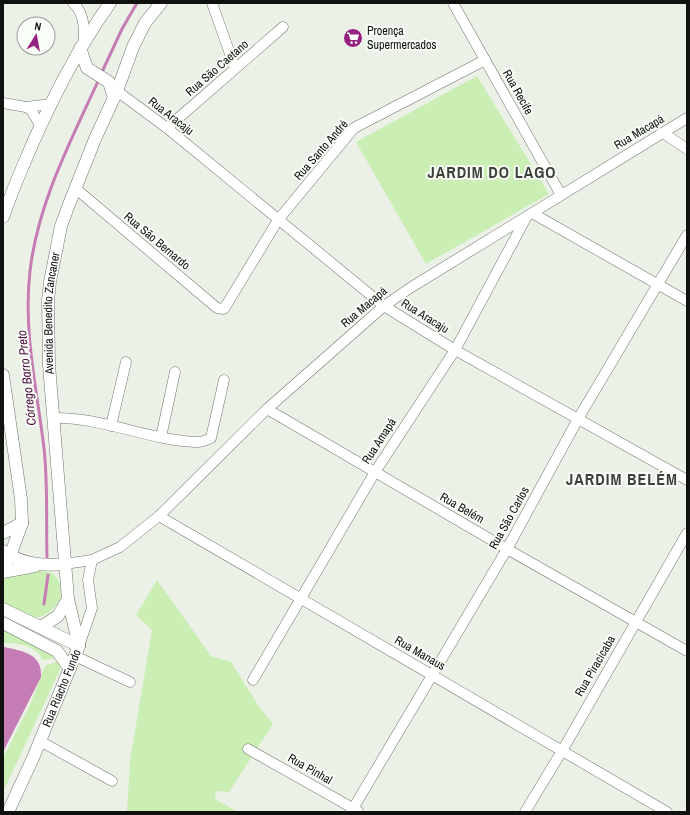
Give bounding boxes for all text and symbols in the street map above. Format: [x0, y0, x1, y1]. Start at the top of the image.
north arrow [16, 16, 56, 56]
text: N [33, 19, 42, 34]
place label: Proença Supermercados [367, 23, 437, 53]
supermarket icon: Proença Supermercados [342, 27, 364, 49]
street label: Rua São Caetano [182, 36, 252, 100]
street label: Rua Recife [499, 67, 537, 117]
street label: Rua Aracaju [145, 93, 197, 139]
street label: Rua Macapá [611, 111, 667, 153]
street label: Rua Santo André [290, 116, 352, 184]
district label: JARDIM DO LAGO [427, 161, 557, 183]
street label: Rua São Bernardo [121, 209, 193, 273]
street label: Avenida Benedito Zancaner [40, 250, 64, 376]
street label: Rua Macapá [337, 283, 391, 331]
street label: Rua Aracaju [398, 295, 452, 337]
water label: Córrego Barro Preto [13, 329, 40, 427]
street label: Rua Amapá [358, 415, 400, 467]
district label: JARDIM BELÉM [566, 468, 678, 490]
street label: Rua São Carlos [485, 484, 533, 552]
street label: Rua Belém [437, 489, 487, 527]
street label: Rua Manaus [392, 632, 448, 674]
street label: Rua Piracicaba [571, 632, 619, 699]
street label: Rua Riacho Fundo [39, 647, 85, 729]
street label: Rua Pinhal [285, 750, 335, 788]

